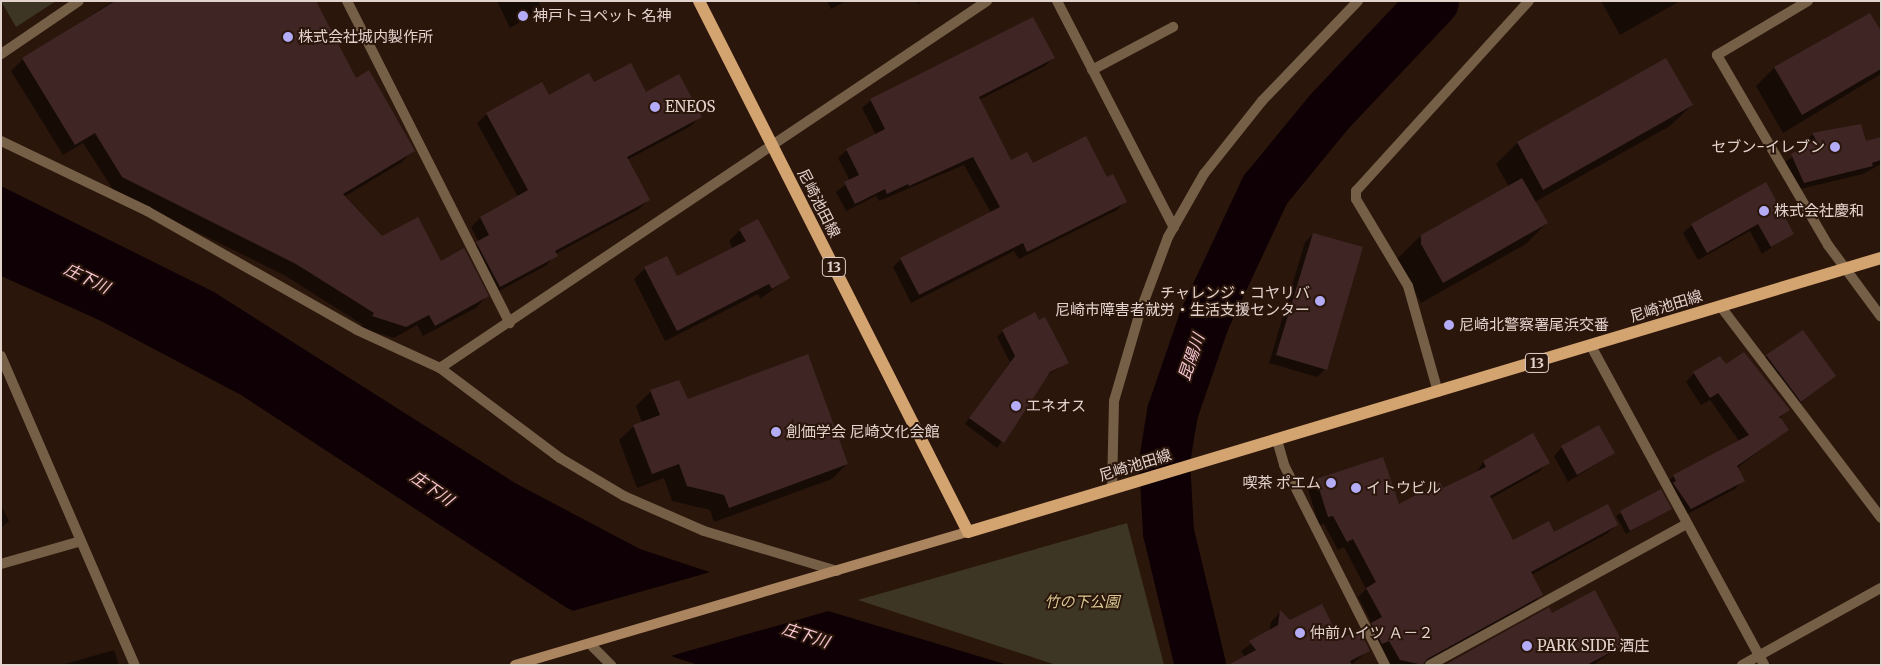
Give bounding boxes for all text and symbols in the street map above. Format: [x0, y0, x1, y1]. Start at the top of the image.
place label: 神戸トヨペット 名神 [533, 7, 672, 25]
marker: 神戸トヨペット 名神 [517, 10, 529, 22]
place label: 株式会社城内製作所 [298, 28, 433, 46]
marker: 株式会社城内製作所 [282, 31, 294, 43]
place label: ENEOS [665, 98, 715, 116]
marker: ENEOS [649, 101, 661, 113]
place label: セブン-イレブン [1711, 138, 1825, 156]
marker: セブン-イレブン [1829, 141, 1841, 153]
street label: 尼崎池田線 [794, 166, 844, 240]
place label: 株式会社慶和 [1774, 202, 1864, 220]
marker: 株式会社慶和 [1758, 205, 1770, 217]
road number: 13 [822, 256, 846, 278]
water label: 庄下川 [61, 259, 113, 297]
place label: チャレンジ・コヤリバ 尼崎市障害者就労・生活支援センター [1055, 283, 1310, 318]
street label: 尼崎池田線 [1628, 286, 1704, 326]
marker: チャレンジ・コヤリバ 尼崎市障害者就労・生活支援センター [1314, 295, 1326, 307]
place label: 尼崎北警察署尾浜交番 [1459, 316, 1609, 334]
marker: 尼崎北警察署尾浜交番 [1443, 319, 1455, 331]
water label: 昆陽川 [1174, 331, 1208, 383]
road number: 13 [1524, 352, 1550, 374]
place label: エネオス [1026, 397, 1086, 415]
marker: エネオス [1010, 400, 1022, 412]
place label: 創価学会 尼崎文化会館 [786, 423, 940, 441]
marker: 創価学会 尼崎文化会館 [770, 426, 782, 438]
street label: 尼崎池田線 [1097, 445, 1173, 485]
water label: 庄下川 [407, 466, 457, 510]
place label: 喫茶 ポエム [1242, 474, 1321, 492]
marker: 喫茶 ポエム [1325, 477, 1337, 489]
place label: イトウビル [1366, 479, 1441, 497]
marker: イトウビル [1350, 482, 1362, 494]
park label: 竹の下公園 [1045, 593, 1119, 611]
water label: 庄下川 [780, 618, 832, 652]
place label: 仲前ハイツ Ａ－２ [1310, 624, 1434, 642]
marker: 仲前ハイツ Ａ－２ [1294, 627, 1306, 639]
place label: PARK SIDE 酒庄 [1537, 637, 1649, 655]
marker: PARK SIDE 酒庄 [1521, 640, 1533, 652]

